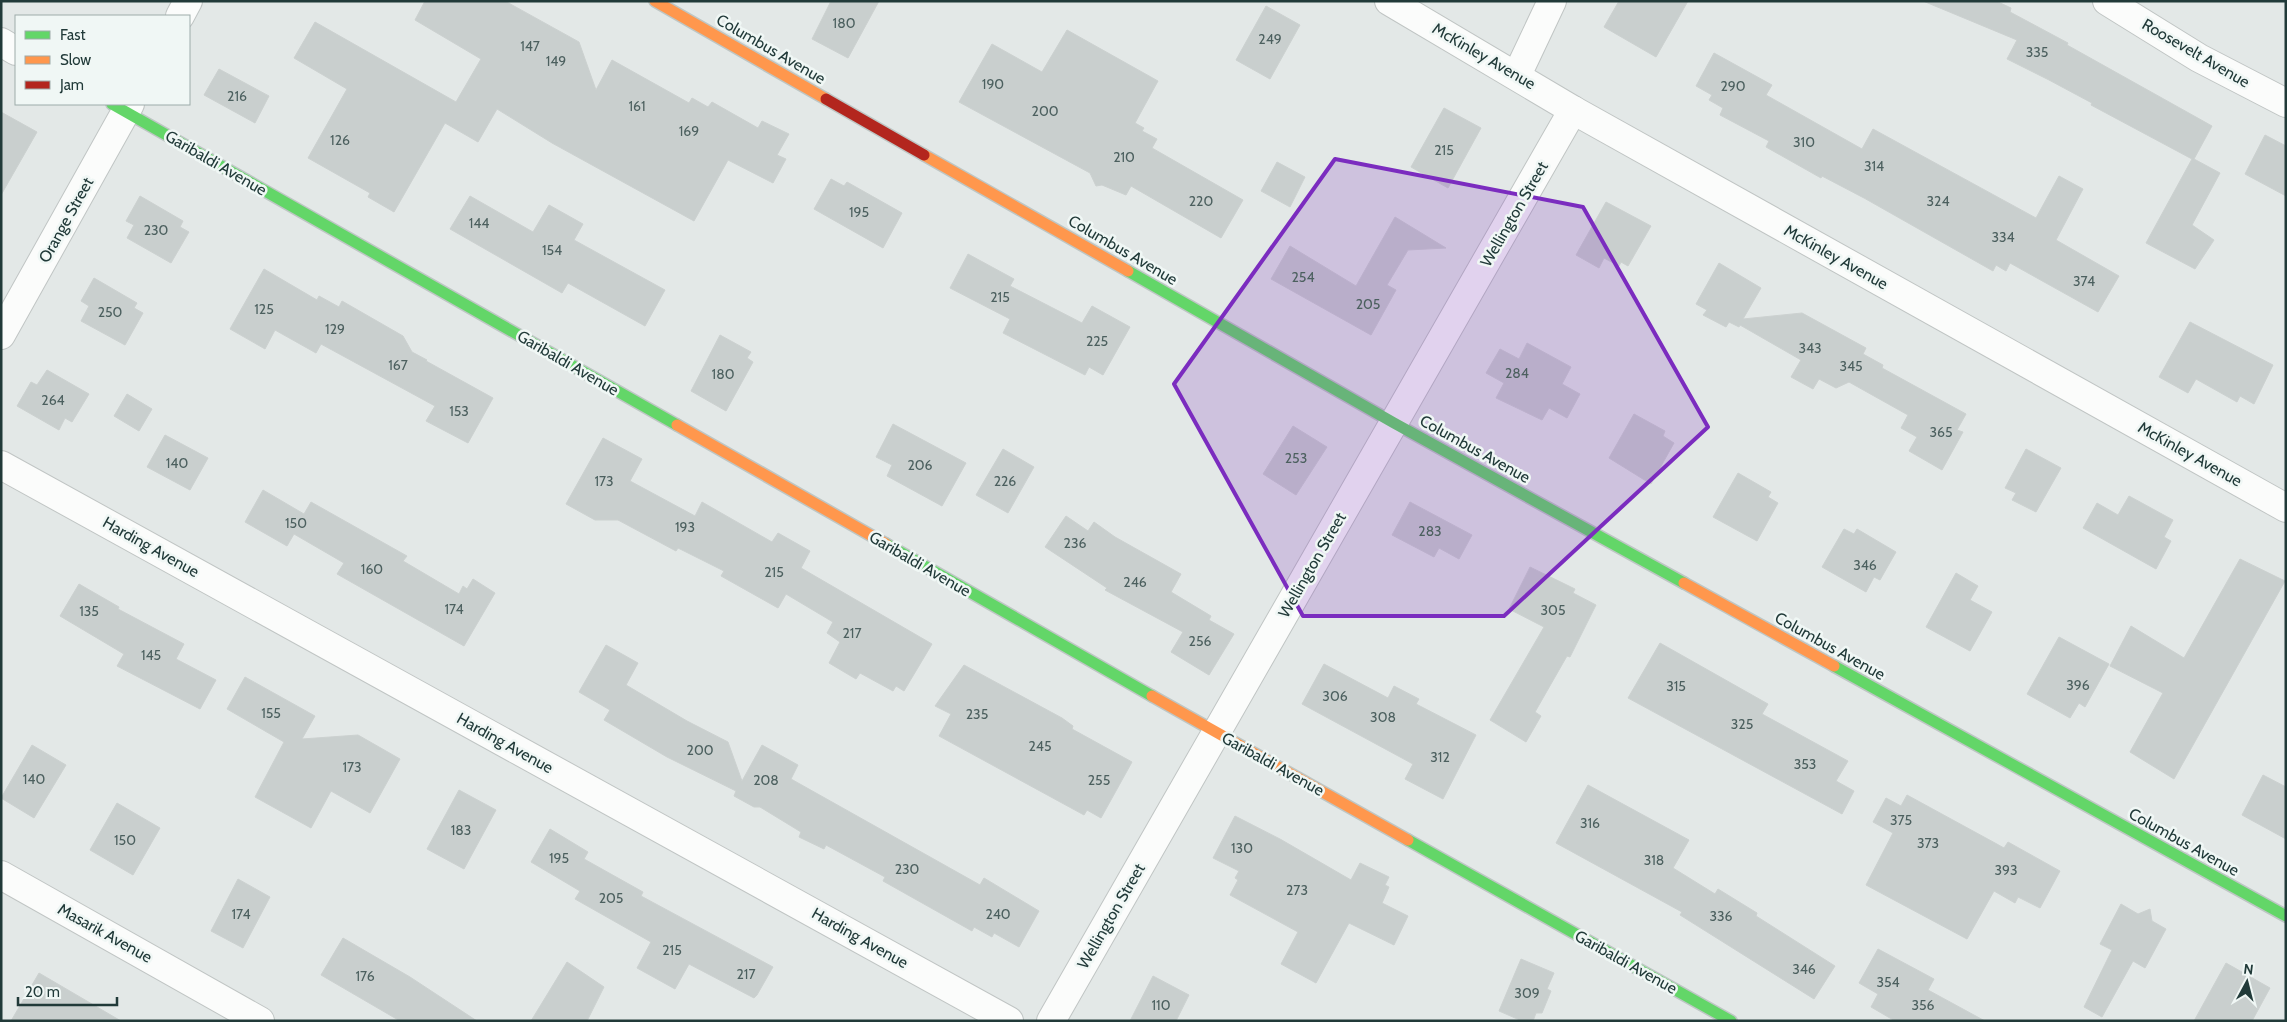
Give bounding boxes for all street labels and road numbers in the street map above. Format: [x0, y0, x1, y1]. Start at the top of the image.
street label: Columbus Avenue [713, 10, 829, 88]
street label: Roosevelt Avenue [2139, 15, 2253, 91]
street label: McKinley Avenue [1429, 19, 1539, 93]
street label: Garibaldi Avenue [162, 126, 270, 200]
street label: Wellington Street [1476, 157, 1552, 270]
street label: Orange Street [35, 173, 98, 266]
street label: Columbus Avenue [1065, 211, 1181, 289]
street label: McKinley Avenue [1781, 221, 1891, 293]
street label: Garibaldi Avenue [514, 326, 622, 400]
street label: Columbus Avenue [1417, 411, 1533, 487]
street label: McKinley Avenue [2135, 418, 2245, 490]
street label: Wellington Street [1274, 508, 1350, 621]
street label: Harding Avenue [100, 513, 202, 581]
street label: Garibaldi Avenue [866, 527, 974, 601]
street label: Columbus Avenue [1772, 608, 1888, 684]
street label: Harding Avenue [454, 709, 556, 777]
street label: Garibaldi Avenue [1219, 728, 1327, 800]
street label: Columbus Avenue [2126, 804, 2242, 880]
street label: Wellington Street [1073, 859, 1149, 972]
street label: Masarik Avenue [55, 899, 155, 967]
street label: Harding Avenue [809, 904, 911, 972]
street label: Garibaldi Avenue [1572, 926, 1680, 998]

